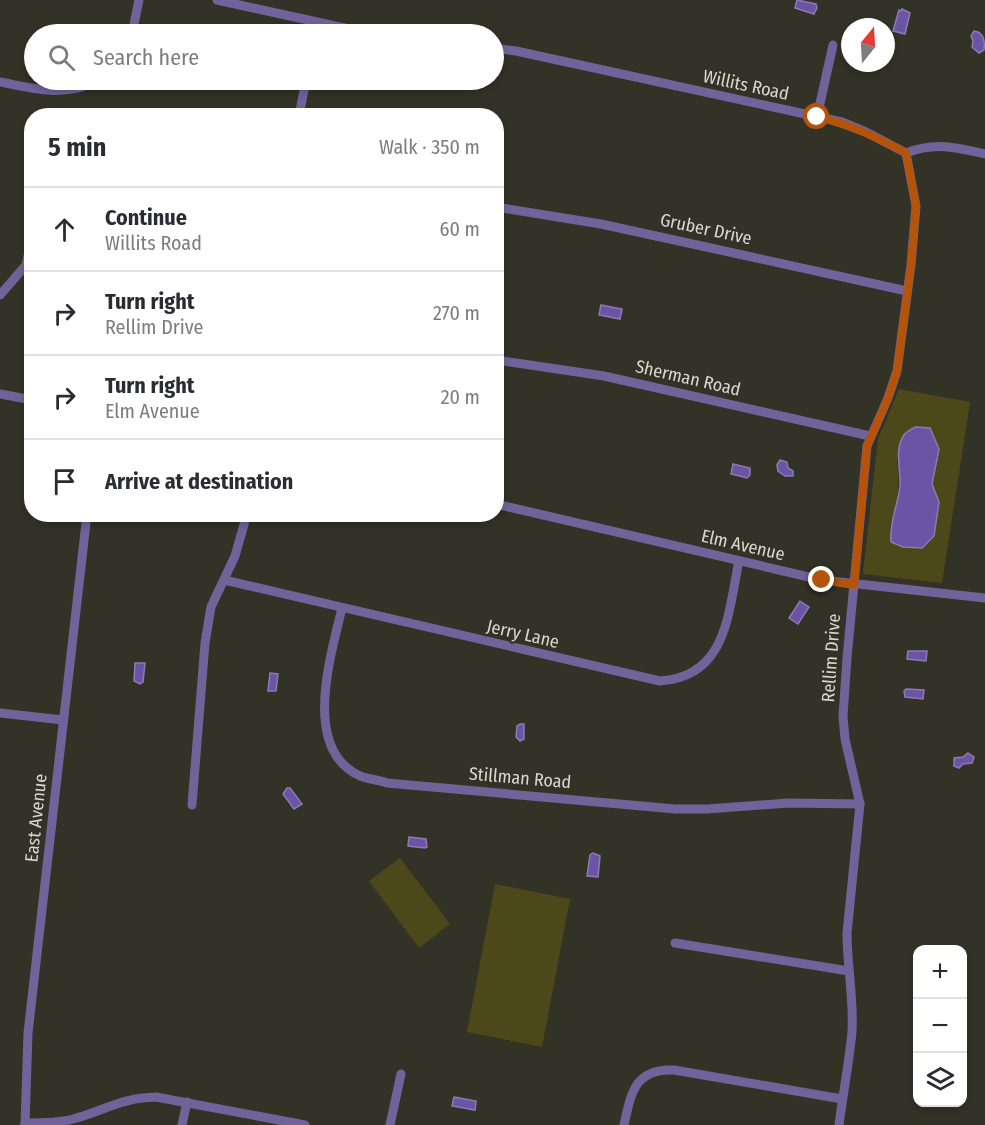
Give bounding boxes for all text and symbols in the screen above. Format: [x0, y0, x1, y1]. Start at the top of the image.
north arrow [841, 18, 895, 72]
search box [24, 24, 504, 90]
icon: search [45, 41, 78, 74]
text: Search here [93, 44, 199, 71]
street label: Willits Road [701, 65, 791, 105]
route start [803, 103, 829, 129]
text: 5 min [48, 132, 106, 163]
text: Walk · 350 m [379, 135, 480, 159]
text: Continue [105, 204, 187, 231]
street label: Gruber Drive [658, 209, 754, 249]
icon: ahead [48, 213, 81, 246]
text: 60 m [440, 217, 480, 241]
text: Willits Road [105, 231, 202, 255]
text: Turn right [105, 288, 194, 315]
icon: right [48, 297, 81, 330]
text: 270 m [433, 301, 480, 325]
text: Rellim Drive [105, 315, 204, 339]
street label: Sherman Road [633, 355, 743, 401]
text: Turn right [105, 372, 194, 399]
icon: right [48, 381, 81, 414]
text: 20 m [441, 385, 480, 409]
text: Elm Avenue [105, 399, 200, 423]
icon: arrive [48, 465, 81, 498]
text: Arrive at destination [105, 468, 293, 495]
street label: Elm Avenue [699, 525, 787, 565]
route end [808, 566, 834, 592]
street label: Rellim Drive [817, 613, 845, 703]
street label: Jerry Lane [485, 615, 561, 653]
street label: Stillman Road [468, 763, 572, 793]
street label: East Avenue [20, 773, 52, 863]
map controls [913, 945, 967, 1107]
button: + [913, 945, 967, 999]
button: − [913, 999, 967, 1053]
button: layers [913, 1053, 967, 1107]

